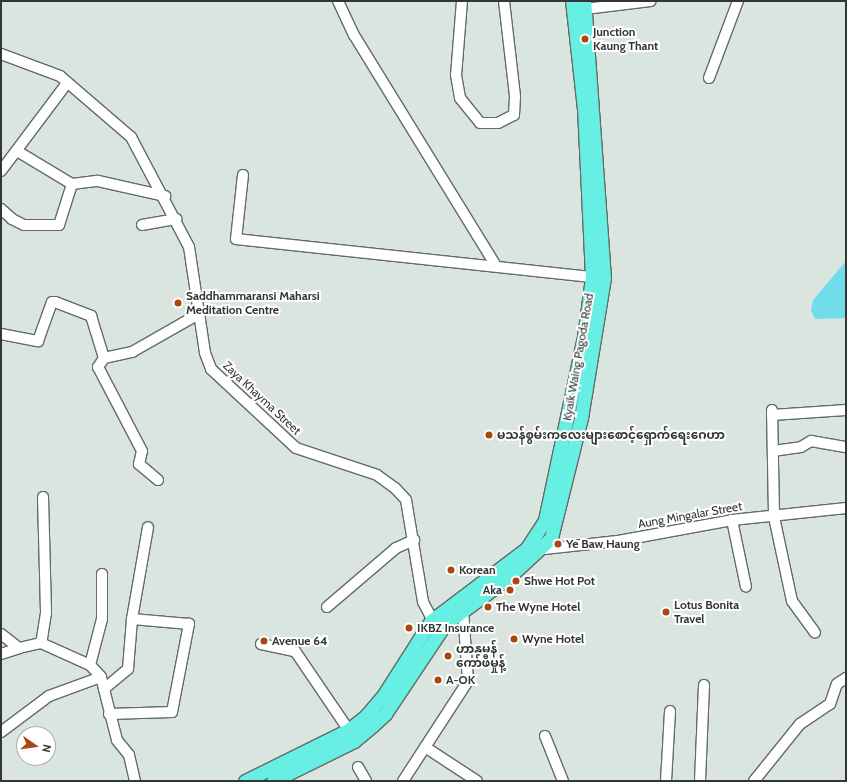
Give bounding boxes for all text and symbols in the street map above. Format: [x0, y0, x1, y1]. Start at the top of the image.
place label: Junction Kaung Thant [593, 25, 658, 53]
marker: Junction Kaung Thant [580, 34, 590, 44]
place label: Saddhammaransi Maharsi Meditation Centre [186, 289, 320, 317]
street label: Kyaik Waing Pagoda Road [560, 292, 596, 422]
marker: Saddhammaransi Maharsi Meditation Centre [173, 298, 183, 308]
street label: Zaya Khayma Street [220, 358, 304, 438]
place label: မသန်စွမ်းကလေးများစောင့်ရှောက်ရေးဂေဟာ [497, 428, 725, 442]
marker: မသန်စွမ်းကလေးများစောင့်ရှောက်ရေးဂေဟာ [484, 430, 494, 440]
street label: Aung Mingalar Street [637, 499, 743, 531]
place label: Ye Baw Haung [566, 537, 640, 551]
marker: Ye Baw Haung [553, 539, 563, 549]
place label: Korean [459, 563, 496, 577]
marker: Korean [446, 565, 456, 575]
place label: Shwe Hot Pot [524, 574, 595, 588]
marker: Shwe Hot Pot [511, 576, 521, 586]
place label: Aka [483, 583, 502, 597]
marker: Aka [505, 585, 515, 595]
place label: Lotus Bonita Travel [674, 598, 739, 626]
place label: The Wyne Hotel [496, 600, 580, 614]
marker: The Wyne Hotel [483, 602, 493, 612]
marker: Lotus Bonita Travel [661, 607, 671, 617]
place label: IKBZ Insurance [417, 621, 494, 635]
marker: IKBZ Insurance [404, 623, 414, 633]
place label: Wyne Hotel [522, 632, 584, 646]
place label: Avenue 64 [272, 634, 327, 648]
marker: Wyne Hotel [509, 634, 519, 644]
marker: Avenue 64 [259, 636, 269, 646]
place label: ဟာနုမန် ကော်ဖီမှုန့် [456, 642, 505, 670]
marker: ဟာနုမန် ကော်ဖီမှုန့် [443, 651, 453, 661]
place label: A-OK [446, 673, 475, 687]
marker: A-OK [433, 675, 443, 685]
north arrow [16, 726, 56, 766]
text: N [39, 743, 54, 754]

